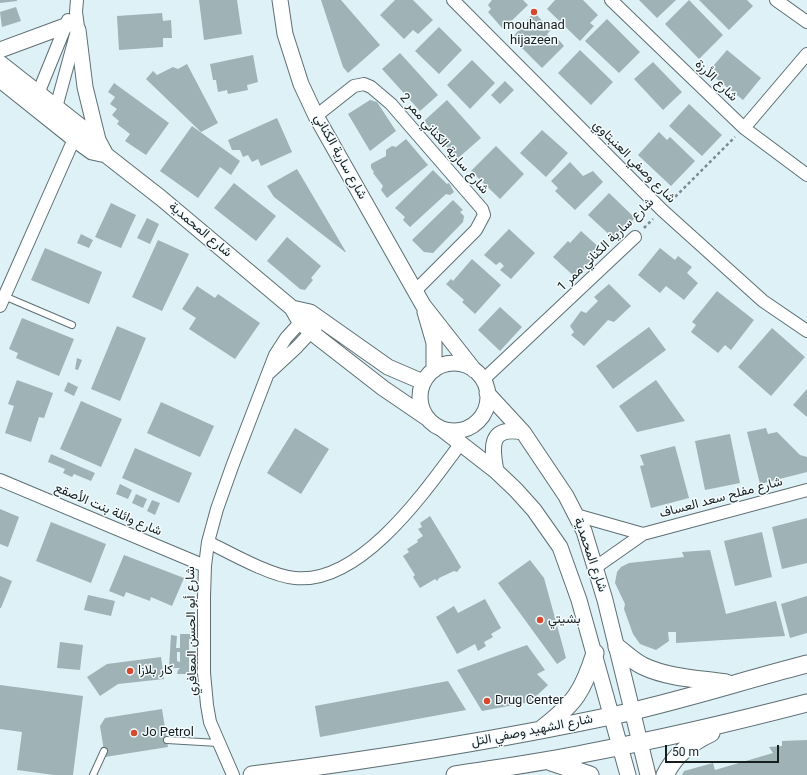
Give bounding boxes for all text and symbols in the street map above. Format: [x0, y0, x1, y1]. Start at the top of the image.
marker: mouhanad hijazeen [529, 7, 539, 17]
place label: mouhanad hijazeen [503, 18, 565, 49]
street label: شارع الأرزة [691, 57, 741, 105]
street label: شارع سارية الكناني ممر 2 [396, 91, 492, 197]
street label: شارع سارية الكناني [310, 112, 370, 202]
street label: شارع وصفي العنبتاوي [589, 117, 679, 207]
street label: شارع سارية الكناني ممر 1 [555, 195, 657, 295]
street label: شارع المحمدية [165, 199, 235, 261]
street label: شارع مفلح سعد العساف [658, 474, 784, 522]
street label: شارع وائلة بنت الأصقع [52, 480, 164, 540]
street label: شارع المحمدية [570, 516, 610, 594]
street label: شارع أبو الحسن المعافري [183, 566, 201, 696]
place label: بشيتي [548, 612, 581, 628]
marker: بشيتي [535, 615, 545, 625]
place label: كار بلازا [138, 663, 173, 679]
marker: كار بلازا [125, 666, 135, 676]
place label: Drug Center [495, 693, 564, 709]
marker: Drug Center [482, 696, 492, 706]
street label: شارع الشهيد وصفي التل [470, 712, 594, 750]
place label: Jo Petrol [142, 725, 194, 741]
marker: Jo Petrol [129, 728, 139, 738]
scale bar [667, 737, 781, 763]
text: 50 m [672, 745, 699, 759]

